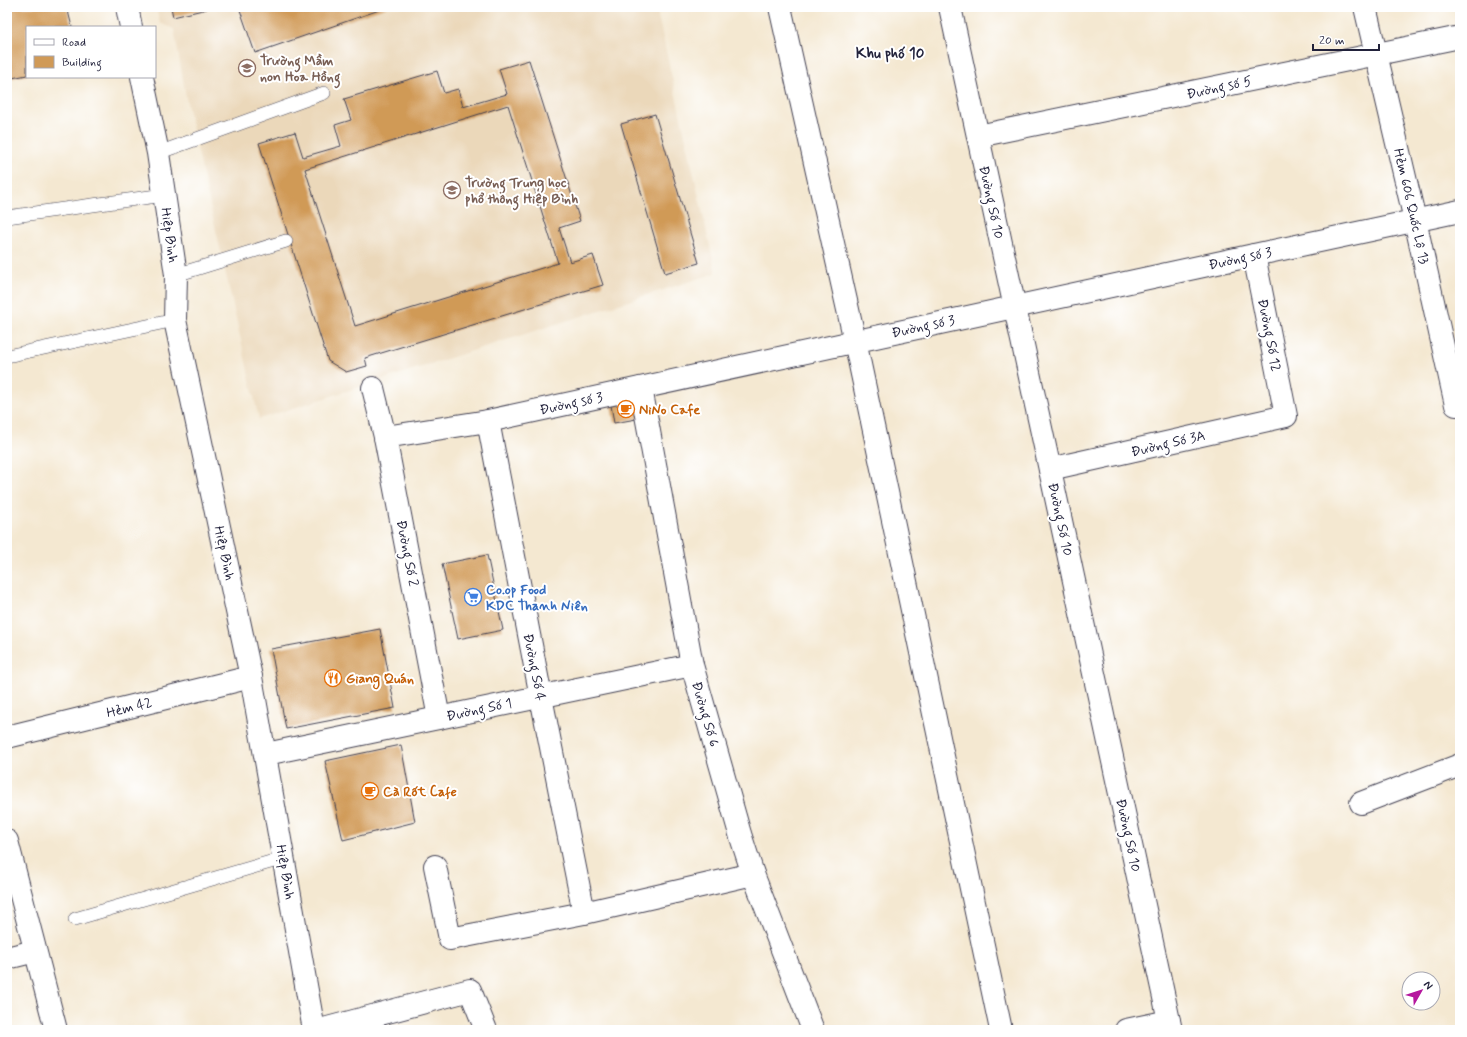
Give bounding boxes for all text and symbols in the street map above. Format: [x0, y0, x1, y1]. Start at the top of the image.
legend [26, 26, 156, 78]
scale bar [1313, 26, 1379, 52]
text: 20 m [1319, 33, 1345, 49]
text: Road [62, 35, 86, 51]
district label: Khu phố 10 [856, 44, 925, 64]
place label: Trường Mầm non Hoa Hồng [260, 52, 341, 89]
text: Building [62, 55, 102, 72]
school or university icon: Trường Mầm non Hoa Hồng [237, 58, 257, 78]
street label: Đường số 5 [1185, 72, 1254, 106]
street label: Hẻm 606 Quốc Lộ 13 [1389, 147, 1433, 266]
street label: Đường Số 10 [973, 164, 1008, 241]
place label: Trường Trung học phổ thông Hiệp Bình [465, 174, 578, 211]
school or university icon: Trường Trung học phổ thông Hiệp Bình [442, 180, 462, 200]
street label: Hiệp Bình [156, 206, 182, 264]
street label: Đường số 3 [1207, 244, 1274, 276]
street label: Đường Số 12 [1251, 297, 1285, 374]
street label: Đường số 3 [890, 312, 957, 344]
street label: Đường số 3 [538, 389, 605, 421]
cafe icon: NiNo Cafe [616, 399, 636, 419]
place label: NiNo Cafe [639, 401, 700, 419]
street label: Đường Số 3A [1129, 427, 1208, 463]
street label: Đường Số 10 [1042, 481, 1077, 558]
street label: Đường Số 2 [390, 519, 422, 588]
street label: Hiệp Bình [209, 524, 239, 582]
place label: Co.op Food KDC Thanh Niên [486, 581, 588, 615]
supermarket icon: Co.op Food KDC Thanh Niên [463, 587, 483, 607]
street label: Đường Số 4 [517, 632, 549, 703]
restaurant icon: Giang Quán [323, 668, 343, 688]
place label: Giang Quán [346, 670, 414, 690]
street label: Đường Số 6 [685, 679, 723, 750]
street label: Hẻm 42 [105, 694, 154, 722]
street label: Đường Số 1 [445, 694, 514, 728]
cafe icon: Cà Rốt Cafe [360, 781, 380, 801]
place label: Cà Rốt Cafe [383, 783, 457, 801]
street label: Đường Số 10 [1110, 797, 1145, 874]
street label: Hiệp Bình [271, 843, 299, 901]
north arrow [1401, 971, 1441, 1011]
text: N [1420, 978, 1436, 993]

